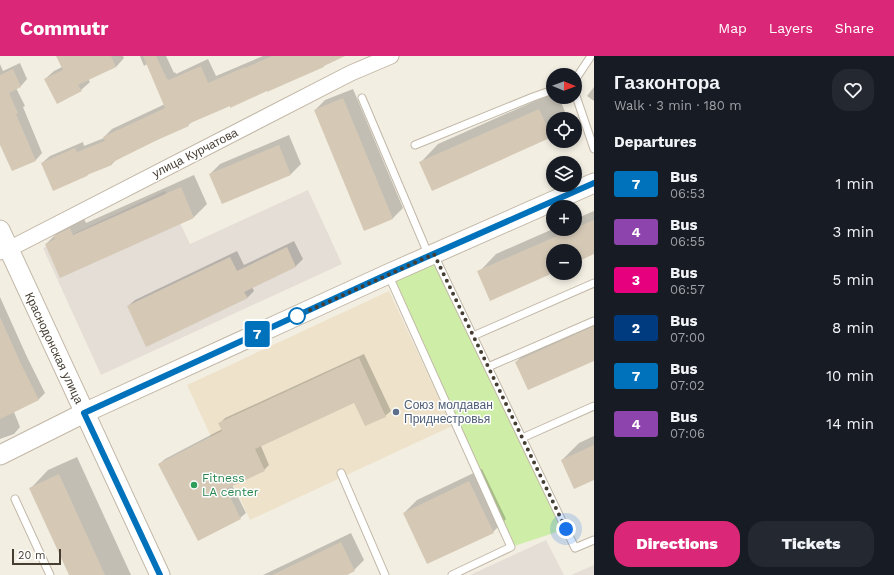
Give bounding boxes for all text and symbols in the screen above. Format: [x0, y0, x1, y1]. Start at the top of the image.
text: Commutr [20, 17, 108, 40]
text: Map [718, 20, 747, 36]
text: Layers [769, 20, 813, 36]
text: Share [835, 20, 874, 36]
north arrow [546, 68, 582, 104]
map controls [546, 68, 582, 280]
button: heart [832, 69, 874, 111]
text: Газконтора [614, 71, 720, 94]
text: Walk · 3 min · 180 m [614, 98, 742, 113]
button: locate [546, 112, 582, 148]
street label: улица Курчатова [150, 125, 240, 181]
text: Departures [614, 133, 697, 151]
button: layers [546, 156, 582, 192]
text: Bus [670, 168, 698, 186]
text: 1 min [835, 175, 874, 193]
text: 7 [632, 176, 640, 192]
text: 06:53 [670, 186, 705, 201]
button: + [546, 200, 582, 236]
text: Bus [670, 216, 698, 234]
text: 3 min [833, 223, 874, 241]
text: 4 [631, 224, 641, 240]
text: 06:55 [670, 234, 705, 249]
button: − [546, 244, 582, 280]
text: Bus [670, 264, 698, 282]
text: 5 min [833, 271, 874, 289]
text: 3 [632, 272, 640, 288]
text: 06:57 [670, 282, 705, 297]
street label: Краснодонская улица [22, 290, 86, 406]
unlabelled marker [288, 307, 306, 325]
text: Bus [670, 312, 698, 330]
text: 8 min [832, 319, 874, 337]
text: 2 [632, 320, 640, 336]
line badge: 7 [244, 321, 270, 347]
text: 7 [253, 326, 261, 342]
text: 07:00 [670, 330, 705, 345]
text: Bus [670, 360, 698, 378]
text: 10 min [826, 367, 874, 385]
text: 7 [632, 368, 640, 384]
text: 07:02 [670, 378, 705, 393]
place label: Союз молдаван Приднестровья [404, 398, 493, 426]
marker: Союз молдаван Приднестровья [391, 407, 401, 417]
text: Bus [670, 408, 698, 426]
text: 14 min [826, 415, 874, 433]
text: 4 [631, 416, 641, 432]
text: 07:06 [670, 426, 705, 441]
place label: Fitness LA center [202, 471, 259, 499]
marker: Fitness LA center [189, 480, 199, 490]
your location [556, 519, 576, 539]
button: Directions [614, 521, 740, 567]
button: Tickets [748, 521, 874, 567]
scale bar [12, 547, 61, 566]
text: 20 m [18, 549, 46, 562]

